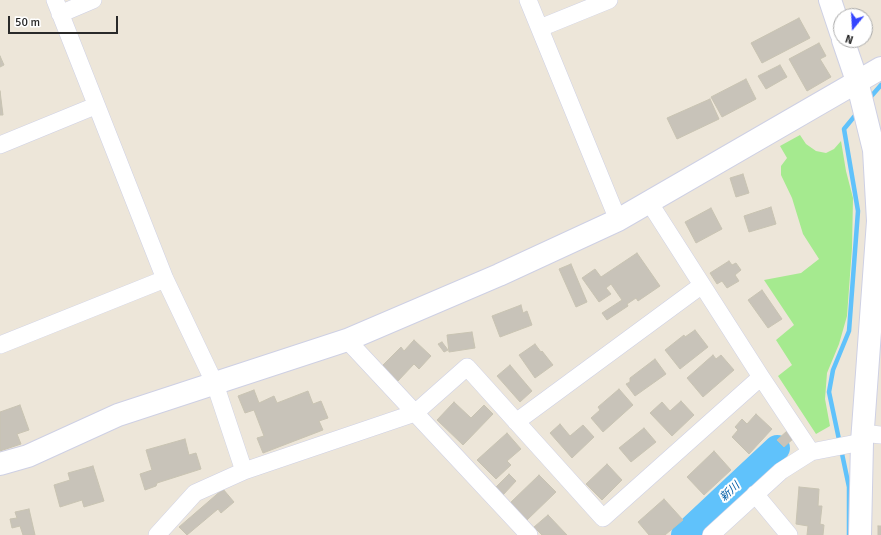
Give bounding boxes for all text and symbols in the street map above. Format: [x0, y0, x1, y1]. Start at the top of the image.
scale bar [10, 8, 120, 34]
north arrow [833, 8, 873, 48]
text: 50 m [15, 15, 40, 30]
text: N [844, 32, 855, 46]
water label: 新川 [717, 480, 743, 504]

